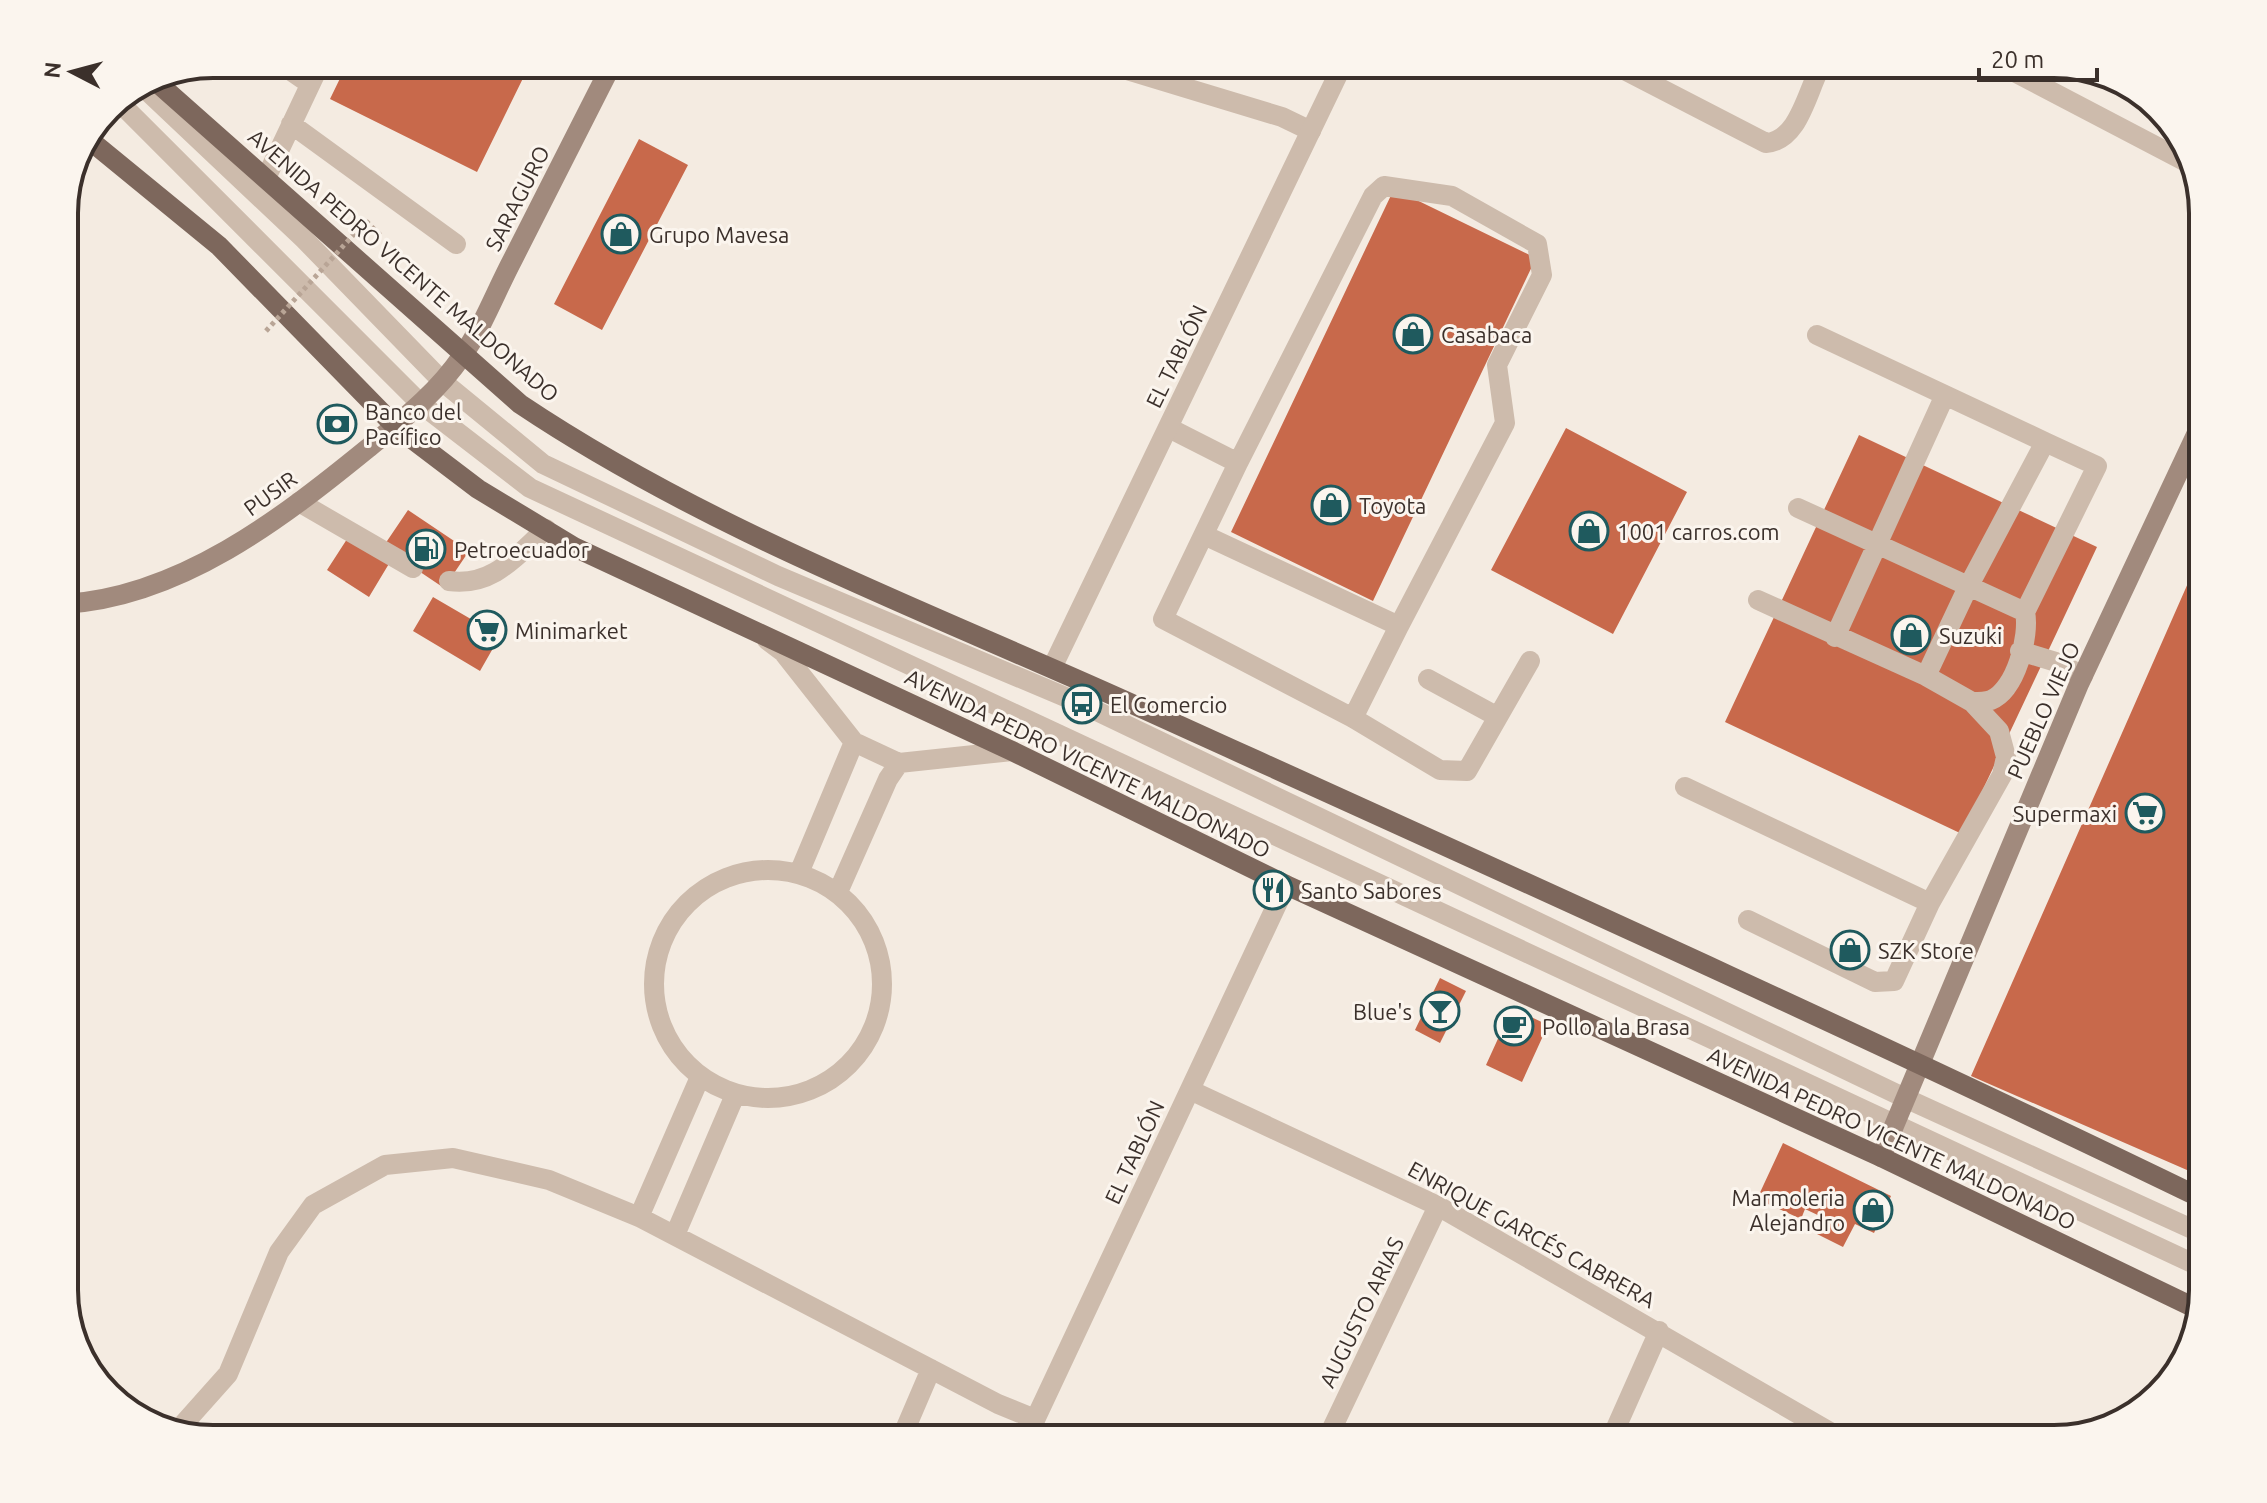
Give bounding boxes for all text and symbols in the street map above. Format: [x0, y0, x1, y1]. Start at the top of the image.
north arrow [32, 32, 112, 112]
scale bar [1979, 32, 2097, 82]
text: 20 m [1991, 46, 2044, 73]
text: N [38, 60, 65, 79]
street label: AVENIDA PEDRO VICENTE MALDONADO [244, 123, 564, 407]
street label: SARAGURO [480, 141, 554, 255]
shop icon: Grupo Mavesa [600, 213, 642, 255]
place label: Grupo Mavesa [649, 222, 789, 247]
street label: EL TABLÓN [1140, 300, 1212, 411]
shop icon: Casabaca [1392, 313, 1434, 355]
place label: Casabaca [1441, 322, 1532, 347]
place label: Banco del Pacífico [365, 399, 462, 449]
bank icon: Banco del Pacífico [316, 403, 358, 445]
street label: PUSIR [239, 465, 301, 520]
shop icon: Toyota [1310, 484, 1352, 526]
place label: Toyota [1359, 493, 1426, 518]
shop icon: 1001 carros.com [1568, 510, 1610, 552]
place label: 1001 carros.com [1617, 519, 1780, 544]
fuel station icon: Petroecuador [405, 528, 447, 570]
place label: Petroecuador [454, 537, 590, 562]
supermarket icon: Minimarket [466, 609, 508, 651]
shop icon: Suzuki [1890, 614, 1932, 656]
place label: Minimarket [515, 618, 628, 643]
place label: Suzuki [1939, 623, 2002, 648]
street label: PUEBLO VIEJO [2002, 638, 2084, 782]
street label: AVENIDA PEDRO VICENTE MALDONADO [901, 663, 1275, 863]
bus stop icon: El Comercio [1061, 683, 1103, 725]
place label: El Comercio [1110, 692, 1227, 717]
supermarket icon: Supermaxi [2124, 792, 2166, 834]
place label: Supermaxi [2013, 801, 2117, 826]
restaurant icon: Santo Sabores [1252, 869, 1294, 911]
place label: Santo Sabores [1301, 878, 1442, 903]
shop icon: SZK Store [1829, 929, 1871, 971]
place label: SZK Store [1878, 938, 1974, 963]
bar icon: Blue's [1419, 990, 1461, 1032]
place label: Blue's [1353, 999, 1412, 1024]
cafe icon: Pollo a la Brasa [1493, 1005, 1535, 1047]
place label: Pollo a la Brasa [1542, 1014, 1690, 1039]
street label: AVENIDA PEDRO VICENTE MALDONADO [1704, 1042, 2080, 1234]
street label: EL TABLÓN [1098, 1096, 1169, 1208]
street label: ENRIQUE GARCÉS CABRERA [1404, 1155, 1661, 1313]
place label: Marmoleria Alejandro [1731, 1185, 1845, 1235]
shop icon: Marmoleria Alejandro [1852, 1189, 1894, 1231]
street label: AUGUSTO ARIAS [1314, 1233, 1408, 1391]

